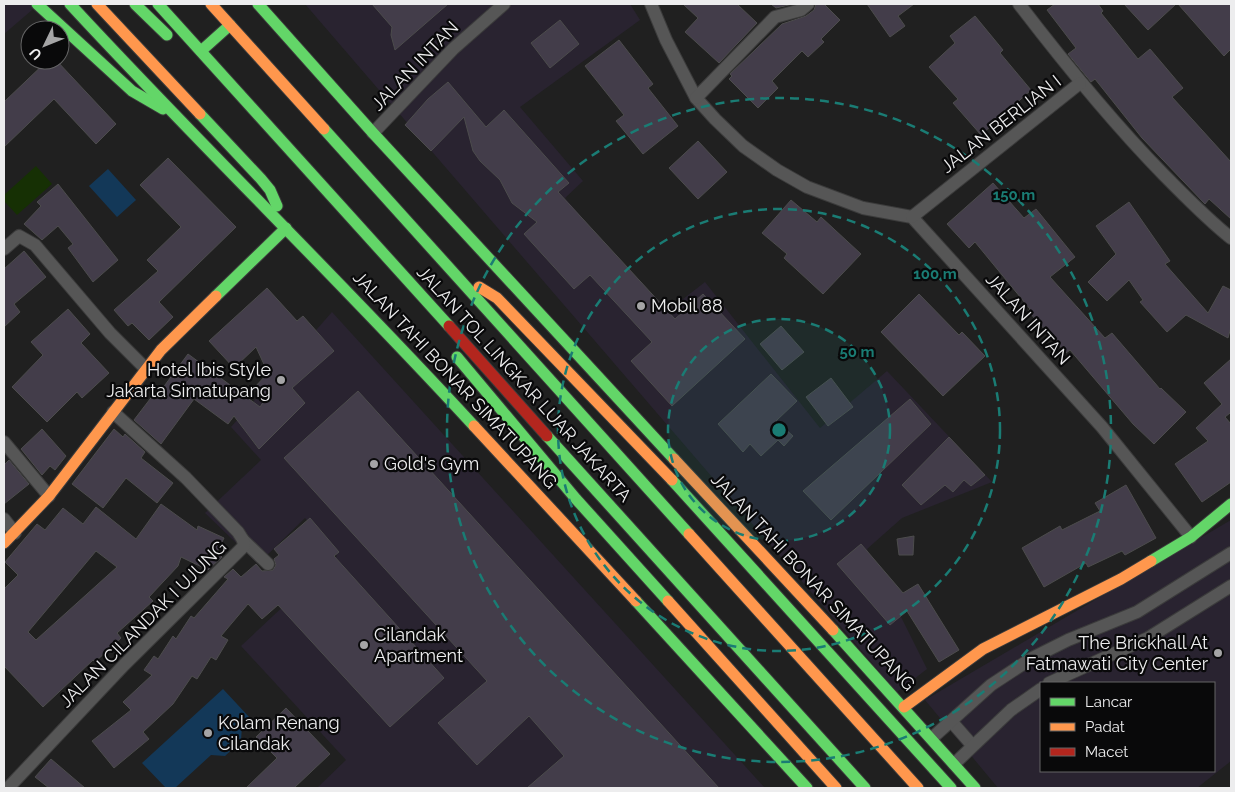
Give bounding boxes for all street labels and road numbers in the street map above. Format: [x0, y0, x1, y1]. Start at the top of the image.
street label: JALAN INTAN [367, 17, 462, 115]
street label: JALAN BERLIAN I [937, 70, 1065, 177]
street label: JALAN TOL LINGKAR LUAR JAKARTA [413, 261, 636, 506]
street label: JALAN TAHI BONAR SIMATUPANG [349, 267, 562, 493]
street label: JALAN INTAN [982, 269, 1075, 369]
street label: JALAN TAHI BONAR SIMATUPANG [707, 469, 920, 695]
street label: JALAN CILANDAK I UJUNG [55, 536, 230, 711]

